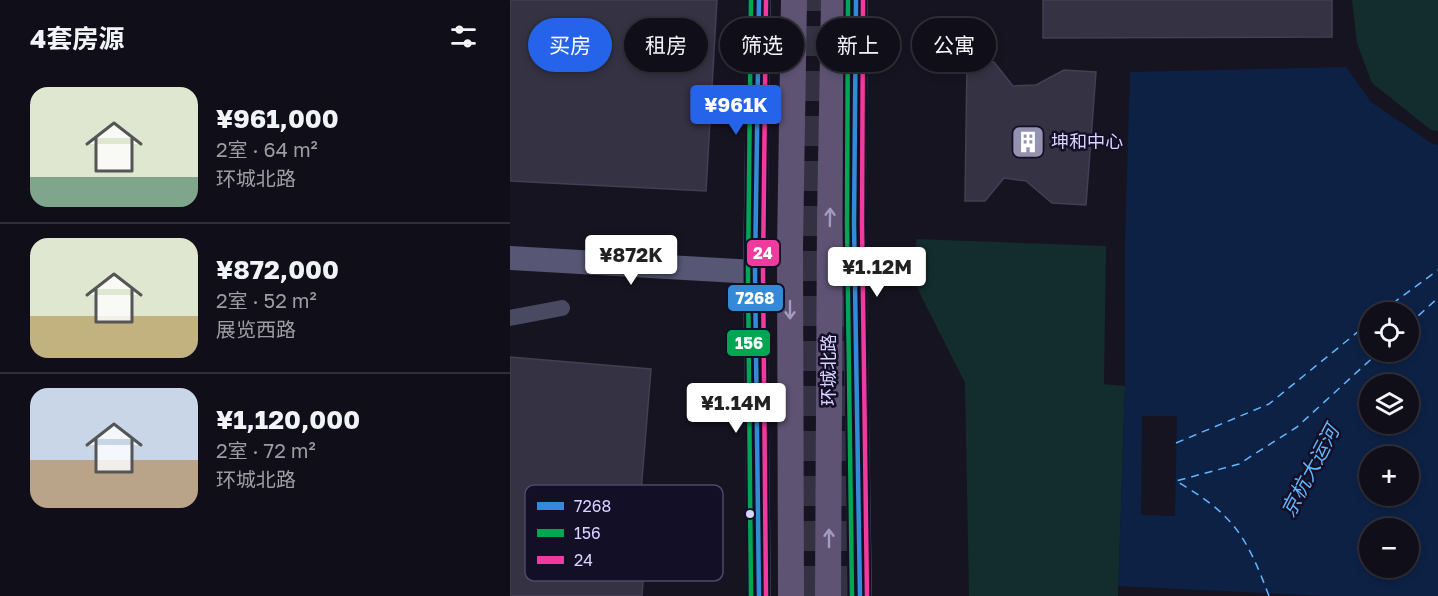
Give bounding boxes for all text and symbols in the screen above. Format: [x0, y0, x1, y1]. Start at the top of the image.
chip: 买房 [528, 18, 612, 72]
chip: 租房 [624, 18, 708, 72]
chip: 筛选 [720, 18, 804, 72]
chip: 新上 [816, 18, 900, 72]
chip: 公寓 [912, 18, 996, 72]
icon: filters [447, 20, 480, 53]
text: 4套房源 [30, 23, 124, 54]
pin: ¥961K [694, 85, 778, 136]
text: ¥961K [704, 92, 768, 116]
text: ¥961,000 [216, 103, 339, 134]
icon: home [78, 111, 150, 183]
building icon: 坤和中心 [1010, 124, 1046, 160]
place label: 坤和中心 [1051, 130, 1123, 152]
text: 2室 · 64 m² [216, 137, 318, 161]
text: 环城北路 [216, 166, 296, 190]
one-way arrow [824, 207, 836, 227]
pin: ¥872K [589, 235, 673, 286]
line badge: 24 [746, 239, 780, 267]
text: ¥872K [599, 242, 663, 266]
text: 24 [753, 243, 773, 263]
pin: ¥1.12M [828, 247, 926, 298]
text: ¥872,000 [216, 254, 339, 285]
text: ¥1.12M [842, 254, 912, 278]
icon: home [78, 262, 150, 334]
line badge: 7268 [727, 284, 784, 312]
text: 2室 · 52 m² [216, 288, 317, 312]
text: 7268 [736, 288, 774, 308]
one-way arrow [784, 300, 796, 320]
map controls [1359, 302, 1419, 578]
button: locate [1359, 302, 1419, 362]
text: 展览西路 [216, 317, 296, 341]
line badge: 156 [726, 329, 771, 357]
text: 156 [735, 333, 763, 353]
street label: 环城北路 [817, 334, 839, 406]
button: layers [1359, 374, 1419, 434]
pin: ¥1.14M [687, 383, 785, 434]
text: ¥1.14M [701, 390, 771, 414]
text: ¥1,120,000 [216, 404, 360, 435]
icon: home [78, 412, 150, 484]
water label: 京杭大运河 [1275, 417, 1345, 520]
text: 2室 · 72 m² [216, 438, 316, 462]
button: + [1359, 446, 1419, 506]
text: 环城北路 [216, 467, 296, 491]
legend [525, 485, 723, 581]
text: 7268 [574, 496, 611, 516]
unlabelled marker [744, 508, 756, 520]
button: − [1359, 518, 1419, 578]
text: 156 [574, 523, 601, 543]
one-way arrow [823, 528, 835, 548]
text: 24 [574, 550, 593, 570]

